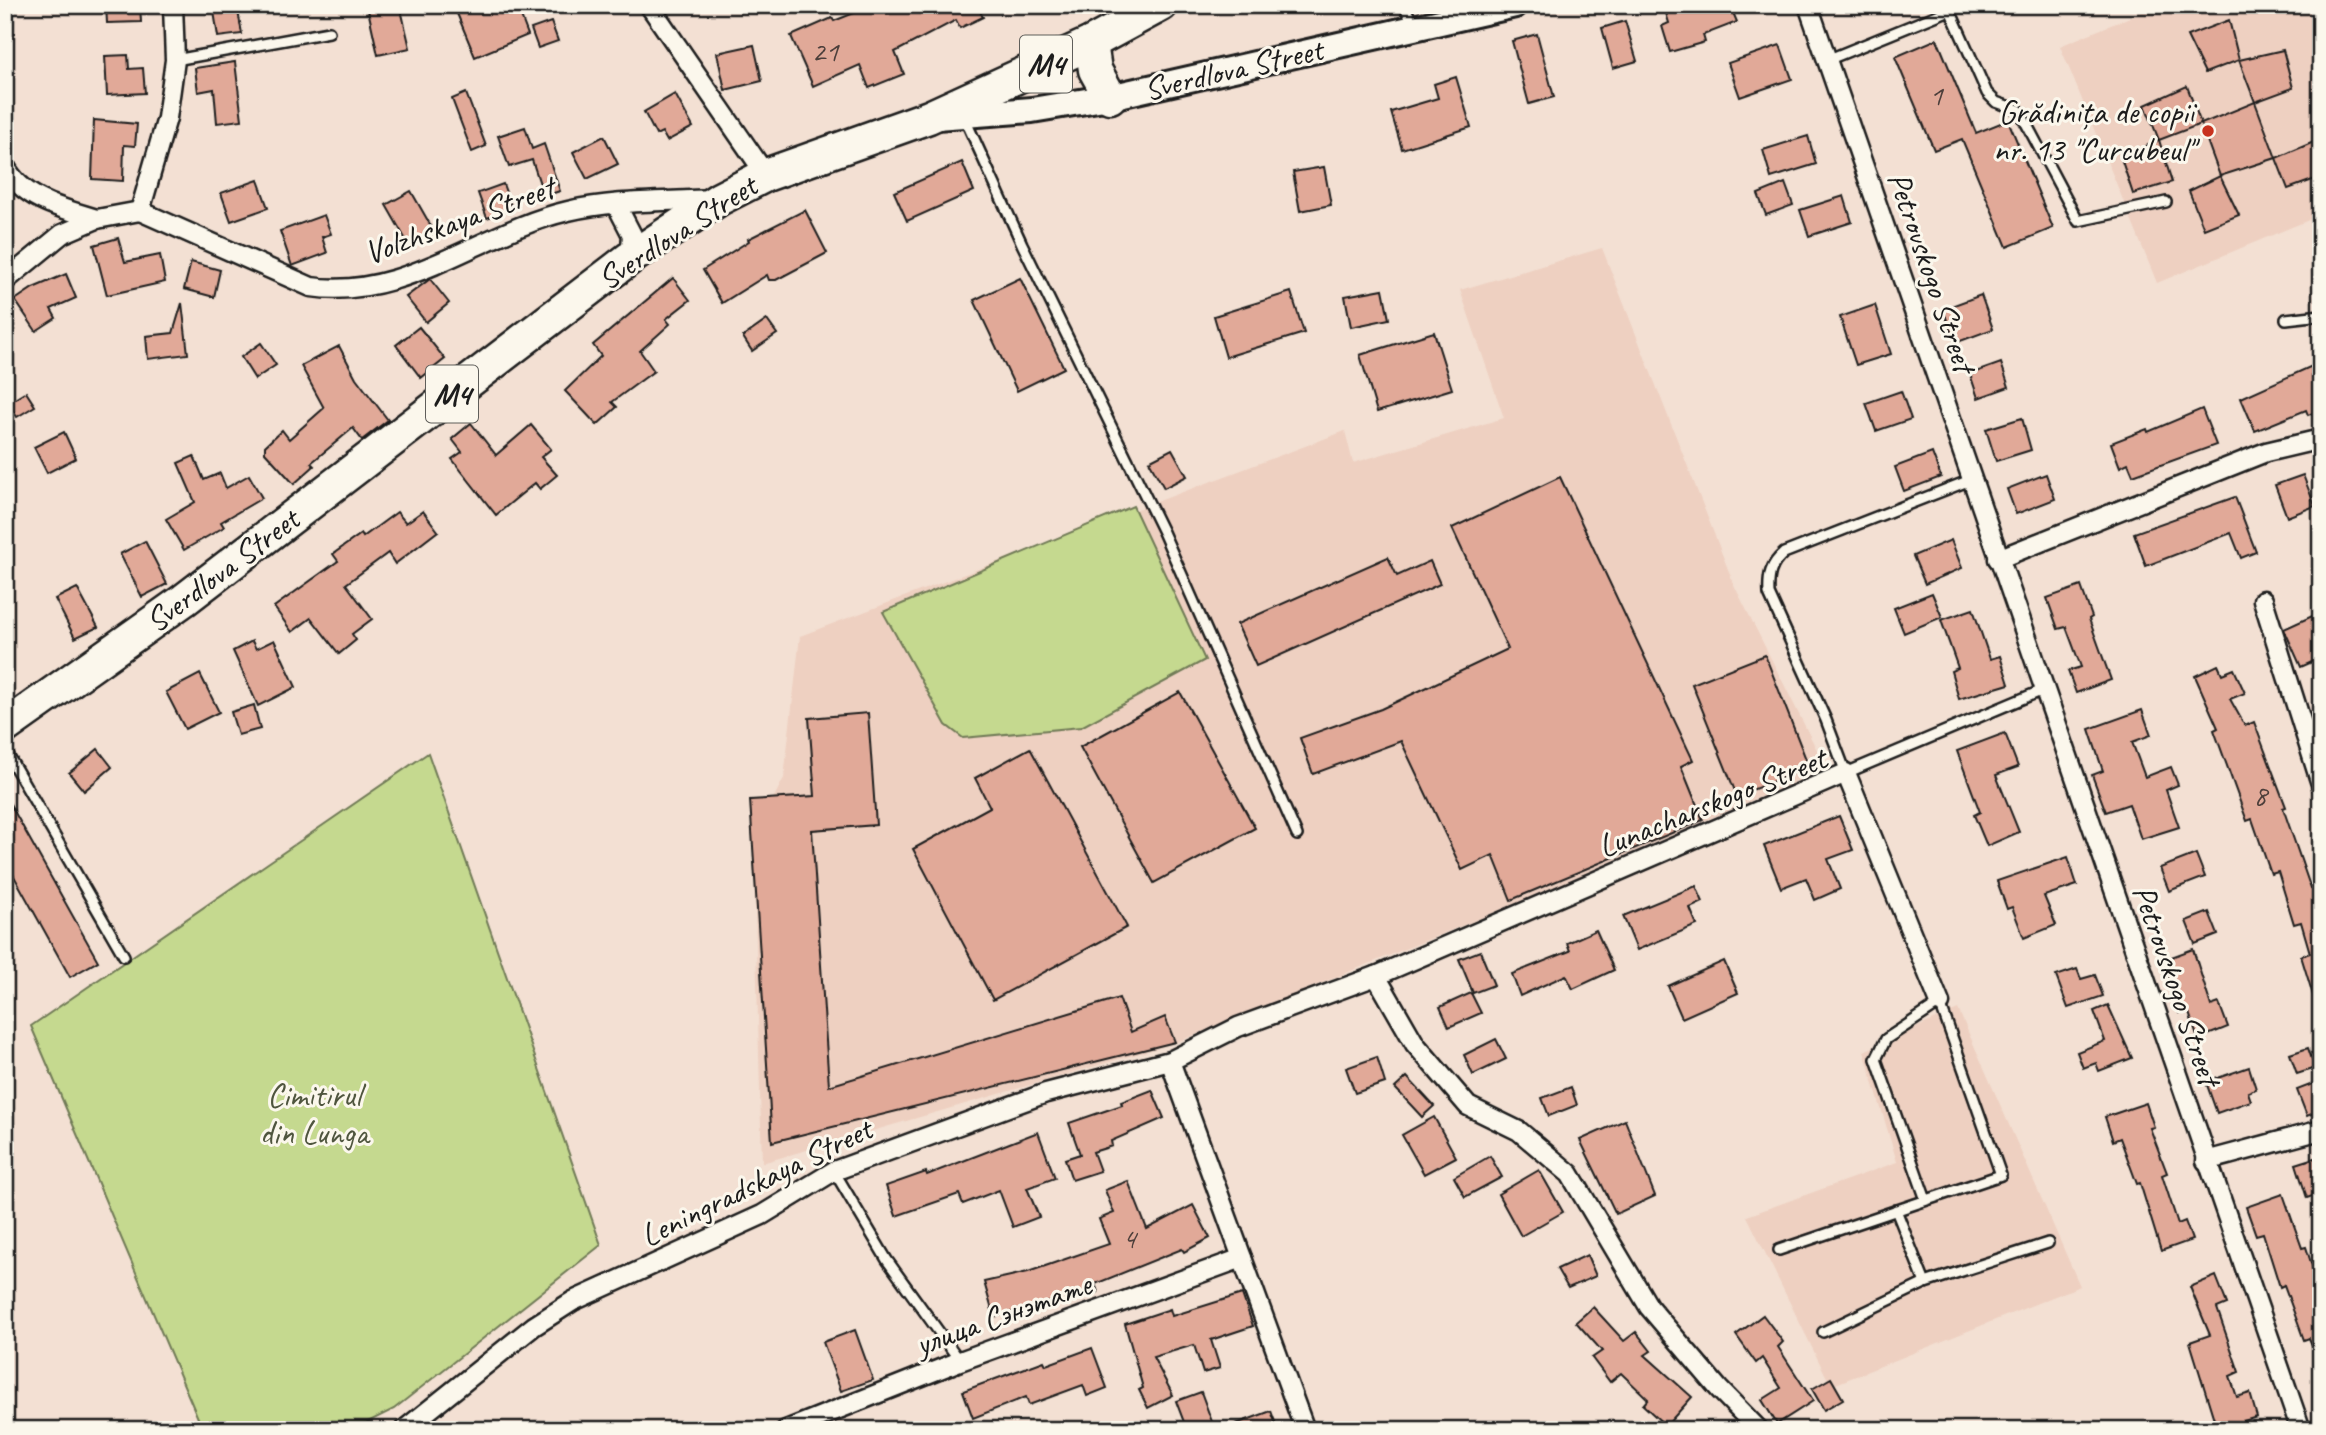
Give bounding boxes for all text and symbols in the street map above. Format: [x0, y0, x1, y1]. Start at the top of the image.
street label: Sverdlova Street [1140, 27, 1329, 110]
house number: 21 [812, 32, 840, 70]
road number: M4 [1020, 36, 1072, 92]
house number: 1 [1929, 76, 1944, 114]
place label: Grădinița de copii nr. 13 "Curcubeul" [1993, 91, 2200, 171]
marker: Grădinița de copii nr. 13 "Curcubeul" [2200, 123, 2216, 139]
street label: Sverdlova Street [589, 163, 767, 299]
street label: Volzhskaya Street [358, 165, 563, 274]
street label: Petrovskogo Street [1878, 166, 1987, 381]
road number: M4 [426, 366, 478, 422]
street label: Sverdlova Street [137, 497, 310, 641]
street label: Lunacharskogo Street [1592, 736, 1835, 867]
house number: 8 [2253, 776, 2269, 814]
street label: Petrovskogo Street [2123, 879, 2232, 1094]
park label: Cimitirul din Lunga [260, 1074, 371, 1154]
street label: Leningradskaya Street [633, 1107, 881, 1256]
house number: 4 [1122, 1219, 1138, 1257]
street label: улица Сэнэтате [907, 1262, 1099, 1366]

